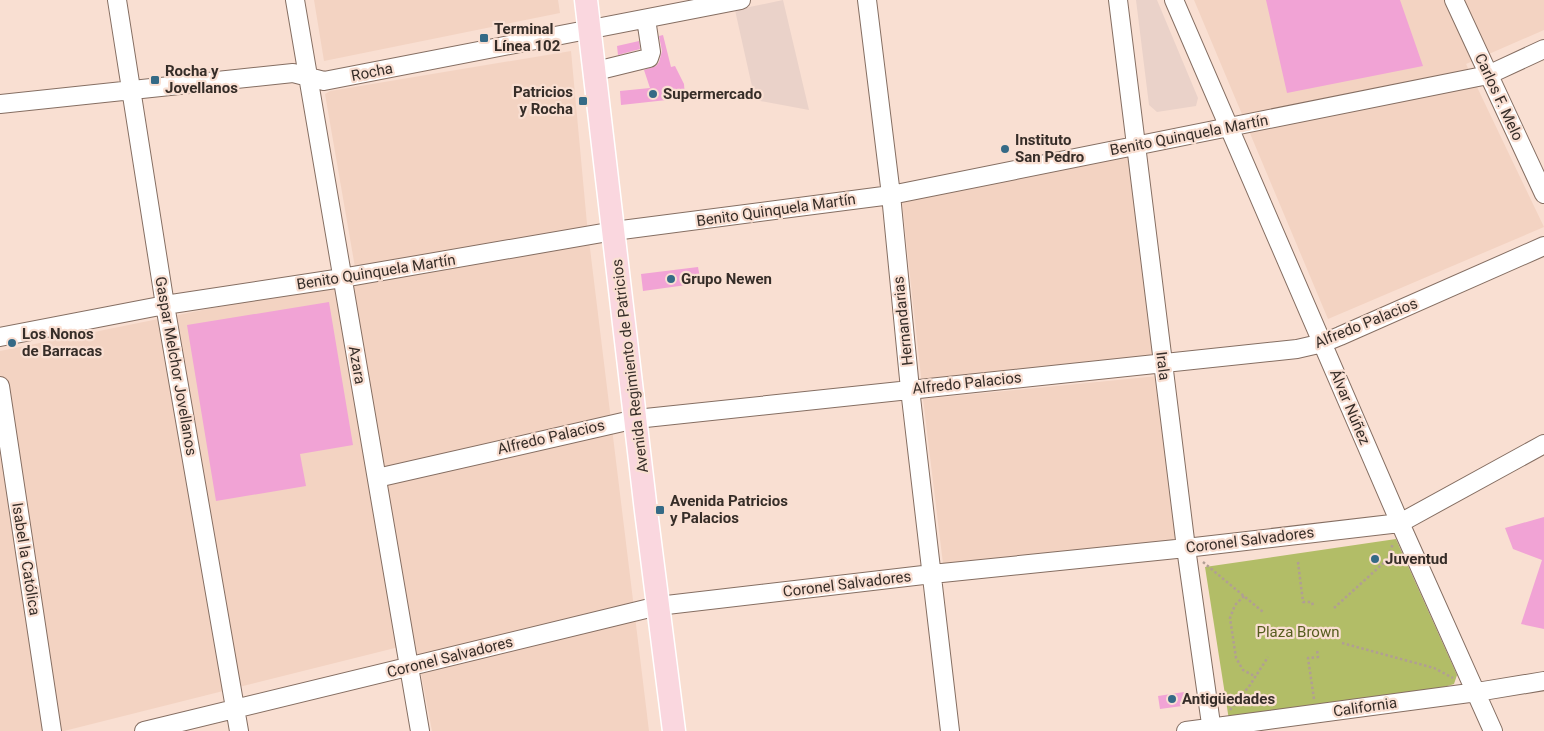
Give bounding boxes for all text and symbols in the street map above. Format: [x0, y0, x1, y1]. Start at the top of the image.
place label: Terminal Línea 102 [494, 20, 561, 55]
marker: Terminal Línea 102 [478, 32, 490, 44]
street label: Carlos F. Melo [1471, 51, 1527, 143]
street label: Rocha [350, 59, 394, 85]
place label: Rocha y Jovellanos [165, 62, 238, 97]
marker: Rocha y Jovellanos [149, 74, 161, 86]
place label: Patricios y Rocha [513, 83, 573, 118]
place label: Supermercado [663, 85, 762, 103]
marker: Supermercado [647, 88, 659, 100]
marker: Patricios y Rocha [577, 95, 589, 107]
street label: Benito Quinquela Martín [1108, 111, 1270, 159]
place label: Instituto San Pedro [1015, 131, 1084, 166]
marker: Instituto San Pedro [999, 143, 1011, 155]
street label: Benito Quinquela Martín [695, 190, 857, 230]
street label: Benito Quinquela Martín [295, 251, 457, 293]
street label: Avenida Regimiento de Patricios [608, 258, 652, 474]
place label: Grupo Newen [681, 270, 772, 288]
marker: Grupo Newen [665, 273, 677, 285]
street label: Gaspar Melchor Jovellanos [151, 275, 201, 457]
street label: Hernandarias [889, 275, 917, 367]
street label: Alfredo Palacios [1312, 294, 1420, 352]
place label: Los Nonos de Barracas [22, 325, 102, 360]
marker: Los Nonos de Barracas [6, 337, 18, 349]
street label: Azara [345, 345, 369, 385]
street label: Irala [1152, 351, 1174, 381]
street label: Álvar Núñez [1326, 367, 1374, 447]
street label: Alfredo Palacios [912, 368, 1022, 398]
street label: Alfredo Palacios [496, 416, 606, 458]
place label: Avenida Patricios y Palacios [670, 492, 788, 527]
street label: Isabel la Católica [8, 501, 44, 617]
marker: Avenida Patricios y Palacios [654, 504, 666, 516]
street label: Coronel Salvadores [1185, 523, 1315, 557]
place label: Juventud [1385, 550, 1448, 568]
marker: Juventud [1369, 553, 1381, 565]
street label: Coronel Salvadores [782, 567, 912, 601]
park label: Plaza Brown [1257, 623, 1339, 641]
street label: Coronel Salvadores [385, 633, 515, 681]
place label: Antigüedades [1182, 690, 1275, 708]
marker: Antigüedades [1166, 693, 1178, 705]
street label: California [1332, 694, 1398, 720]

